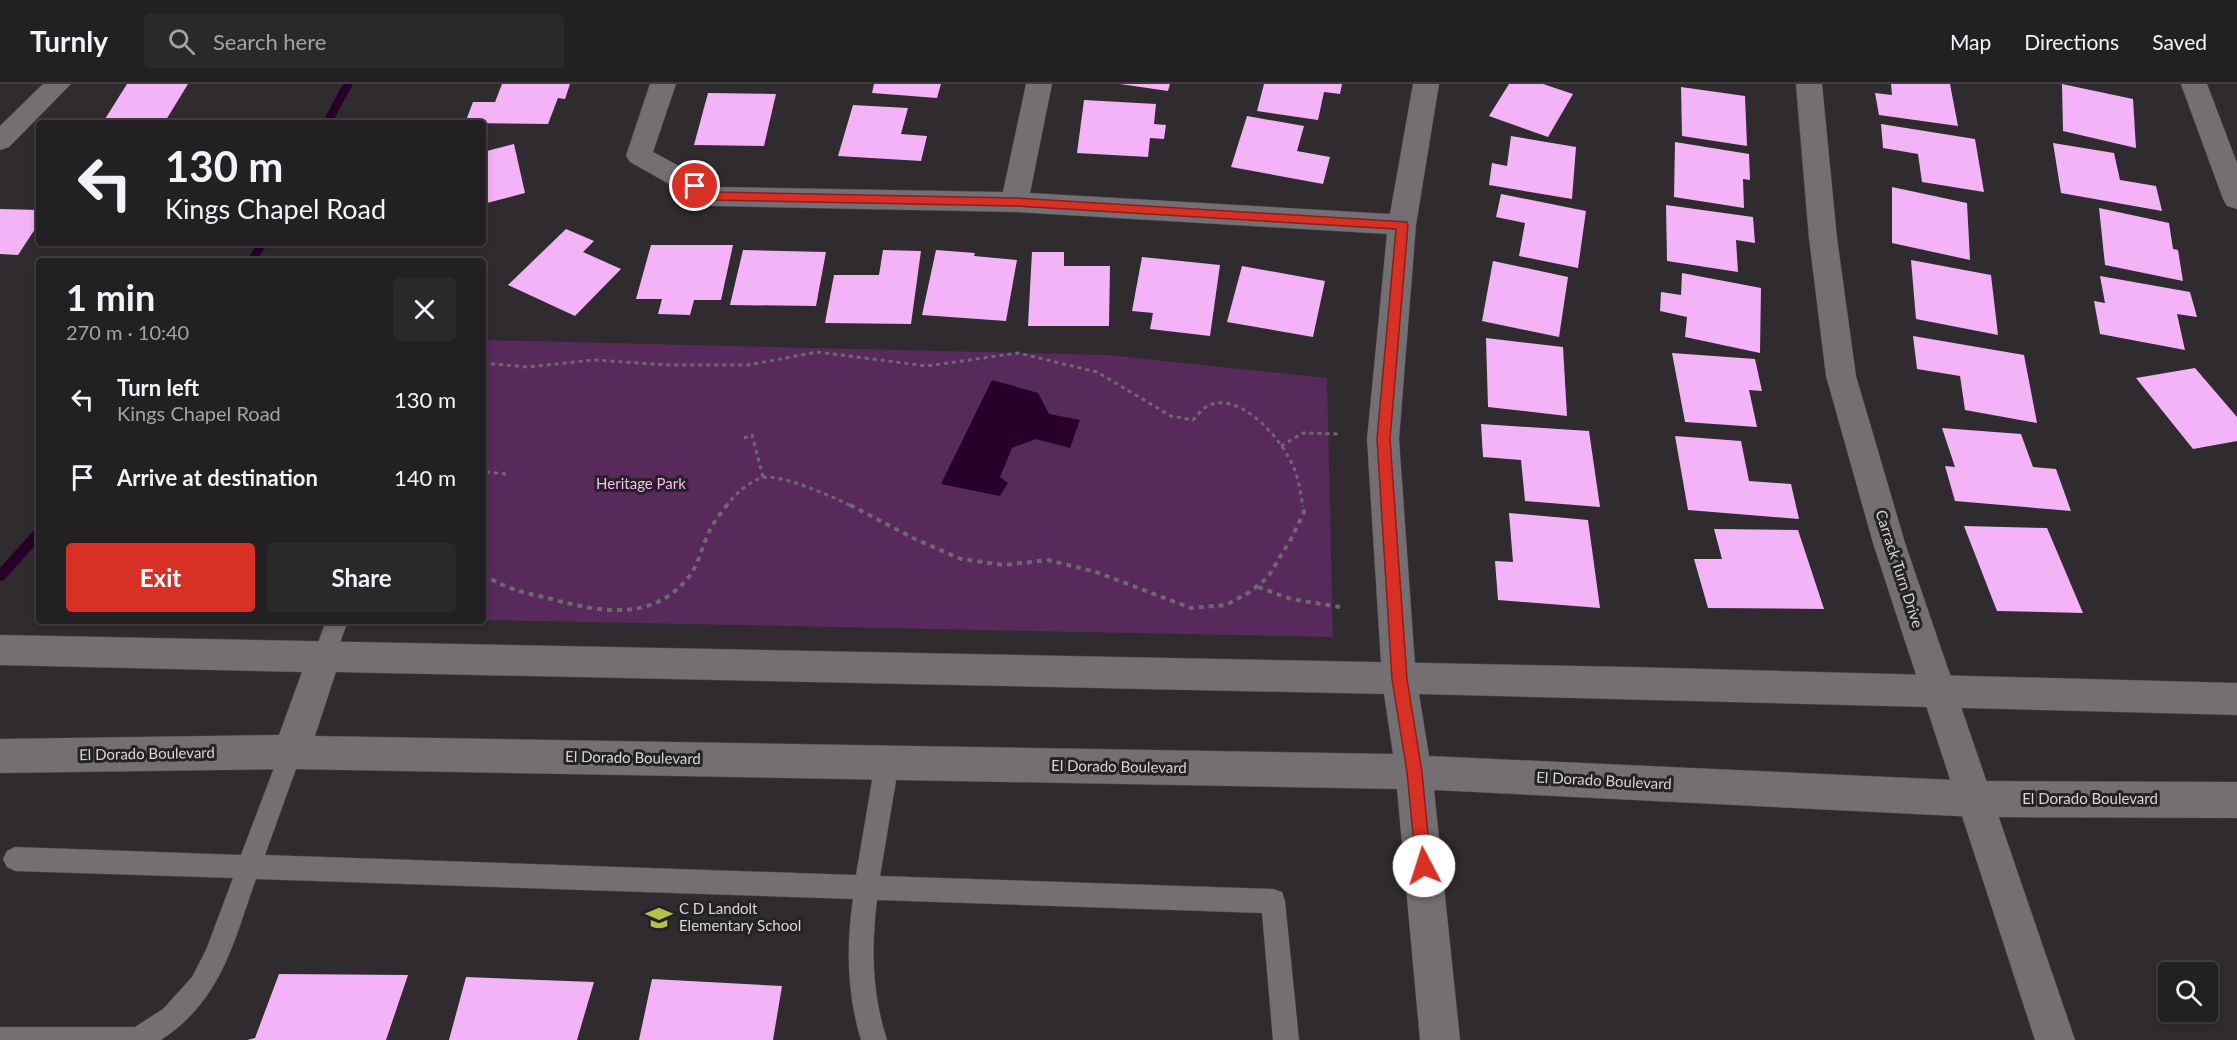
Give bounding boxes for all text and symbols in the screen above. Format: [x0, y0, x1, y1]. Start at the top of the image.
search box [144, 14, 564, 68]
text: Turnly [30, 24, 108, 58]
icon: search [165, 25, 198, 58]
text: Search here [213, 28, 326, 55]
text: Map [1950, 29, 1991, 54]
text: Directions [2024, 29, 2119, 54]
text: Saved [2152, 29, 2207, 54]
text: 130 m [165, 141, 283, 191]
icon: left [66, 144, 144, 222]
pin [669, 160, 720, 211]
icon: arrive [678, 169, 711, 202]
text: Kings Chapel Road [165, 192, 386, 225]
text: 1 min [66, 275, 155, 319]
button: close [393, 278, 456, 341]
text: 270 m · 10:40 [66, 320, 189, 344]
text: Turn left [117, 374, 199, 401]
icon: left [66, 383, 99, 416]
text: 130 m [394, 386, 456, 413]
text: Kings Chapel Road [117, 401, 281, 425]
icon: arrive [66, 461, 99, 494]
text: Arrive at destination [117, 464, 318, 491]
text: 140 m [394, 464, 456, 491]
park label: Heritage Park [596, 474, 686, 492]
street label: Carrack Turn Drive [1872, 507, 1928, 630]
button: Exit [66, 543, 255, 612]
button: Share [267, 543, 456, 612]
street label: El Dorado Boulevard [79, 743, 215, 763]
street label: El Dorado Boulevard [565, 747, 701, 767]
street label: El Dorado Boulevard [1051, 756, 1187, 776]
street label: El Dorado Boulevard [1536, 767, 1672, 793]
street label: El Dorado Boulevard [2022, 789, 2158, 807]
position arrow [1392, 834, 1456, 898]
place label: C D Landolt Elementary School [679, 899, 801, 934]
school or university icon: C D Landolt Elementary School [644, 903, 674, 933]
map controls [2158, 962, 2218, 1022]
button: search [2158, 962, 2218, 1022]

